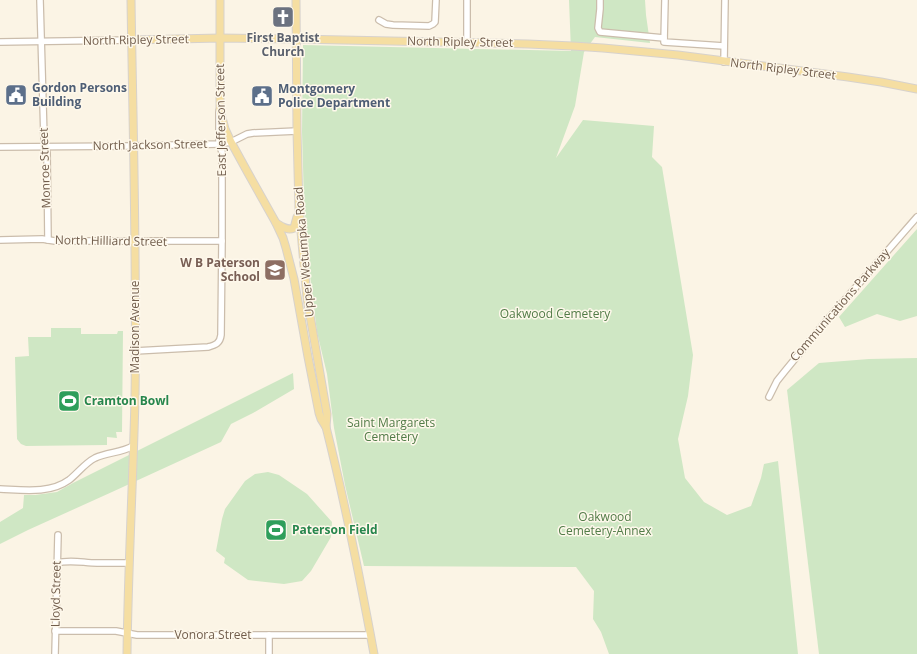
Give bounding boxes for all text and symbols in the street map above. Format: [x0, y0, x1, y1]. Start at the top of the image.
church icon: First Baptist Church [270, 4, 296, 30]
place label: First Baptist Church [247, 29, 319, 60]
street label: North Ripley Street [83, 30, 189, 49]
street label: North Ripley Street [407, 32, 513, 51]
street label: North Ripley Street [729, 54, 837, 83]
street label: East Jefferson Street [211, 63, 230, 177]
place label: Gordon Persons Building [32, 79, 127, 110]
place label: Montgomery Police Department [278, 80, 390, 111]
public building icon: Gordon Persons Building [3, 82, 29, 108]
public building icon: Montgomery Police Department [249, 83, 275, 109]
street label: Monroe Street [35, 127, 54, 209]
street label: North Jackson Street [92, 135, 208, 154]
street label: Upper Wetumpka Road [289, 186, 318, 318]
street label: North Hilliard Street [55, 231, 167, 250]
street label: Communications Parkway [786, 244, 894, 365]
place label: W B Paterson School [180, 254, 260, 285]
school or university icon: W B Paterson School [262, 257, 288, 283]
street label: Madison Avenue [126, 280, 143, 374]
park label: Oakwood Cemetery [500, 305, 611, 322]
sports icon: Cramton Bowl [56, 388, 82, 414]
place label: Cramton Bowl [84, 392, 169, 409]
park label: Saint Margarets Cemetery [347, 414, 435, 445]
park label: Oakwood Cemetery-Annex [558, 508, 652, 539]
sports icon: Paterson Field [263, 517, 289, 543]
place label: Paterson Field [292, 521, 378, 538]
street label: Lloyd Street [46, 561, 65, 627]
street label: Vonora Street [174, 626, 252, 643]

